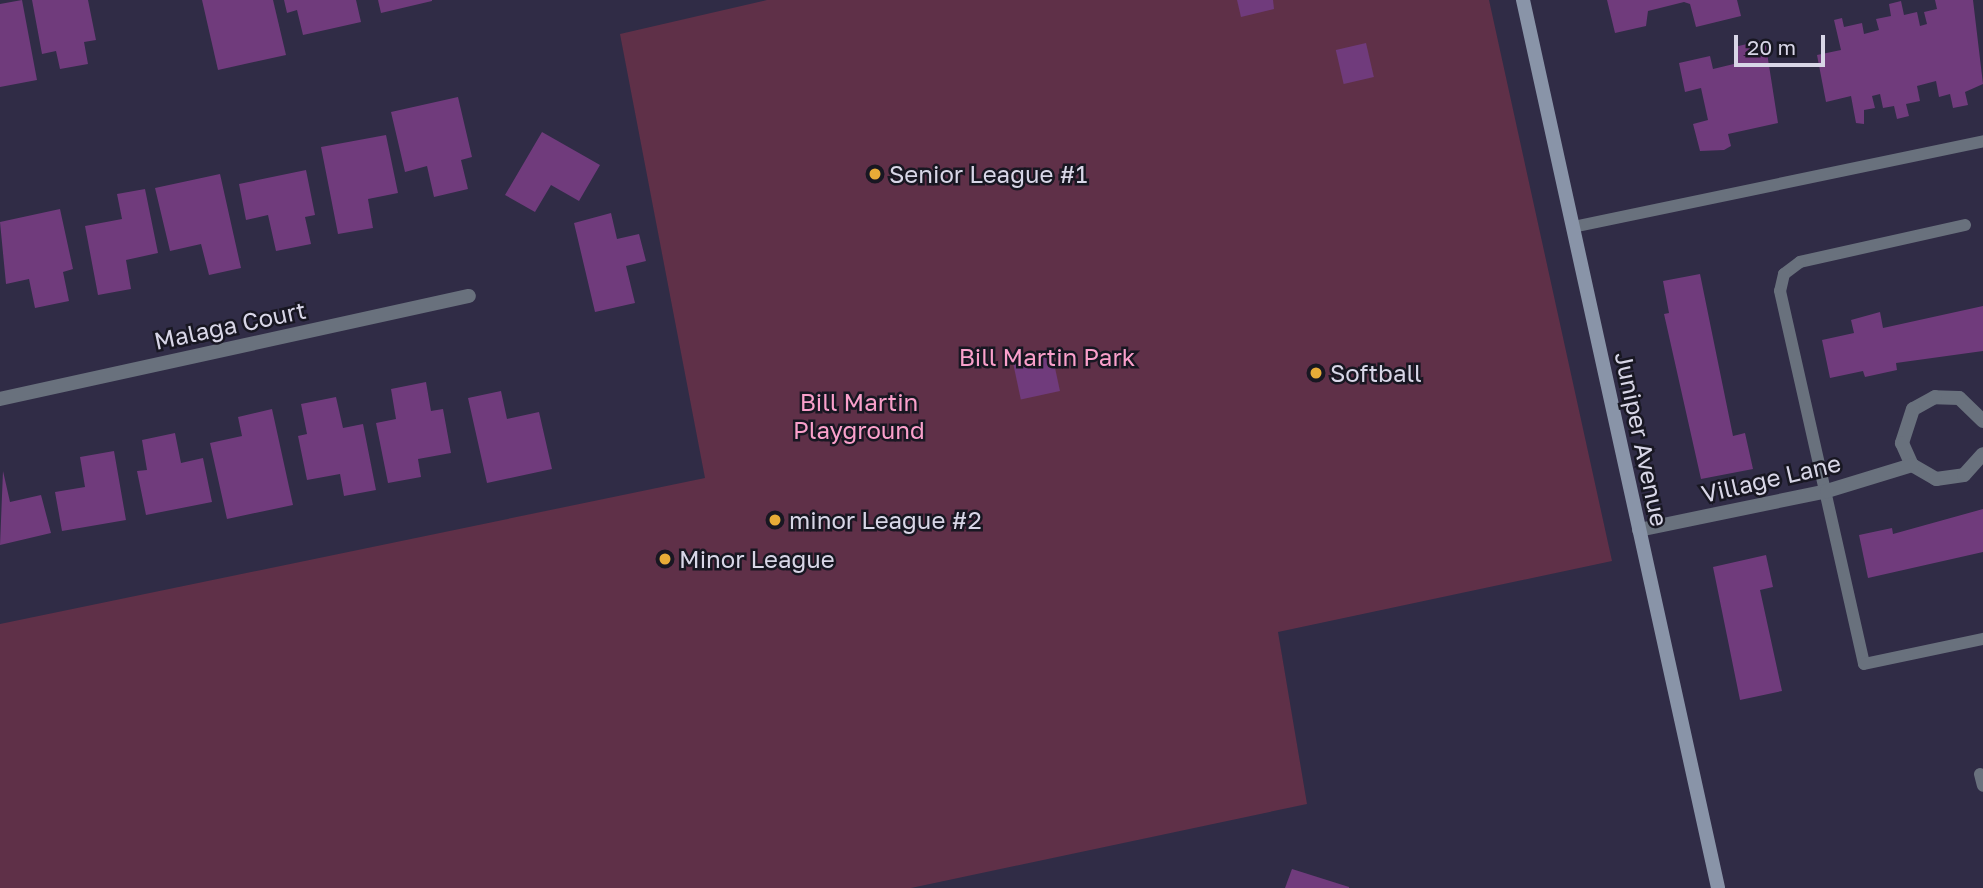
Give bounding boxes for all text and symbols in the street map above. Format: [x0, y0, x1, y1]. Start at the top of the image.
scale bar [1738, 21, 1829, 65]
text: 20 m [1747, 34, 1796, 60]
place label: Senior League #1 [889, 160, 1087, 188]
marker: Senior League #1 [867, 166, 883, 182]
street label: Malaga Court [151, 295, 309, 355]
park label: Bill Martin Park [959, 343, 1135, 371]
street label: Juniper Avenue [1609, 349, 1675, 529]
place label: Softball [1330, 359, 1422, 387]
marker: Softball [1308, 365, 1324, 381]
park label: Bill Martin Playground [793, 388, 925, 444]
street label: Village Lane [1698, 448, 1844, 508]
place label: minor League #2 [789, 506, 982, 534]
marker: minor League #2 [767, 512, 783, 528]
place label: Minor League [679, 545, 835, 573]
marker: Minor League [657, 551, 673, 567]

